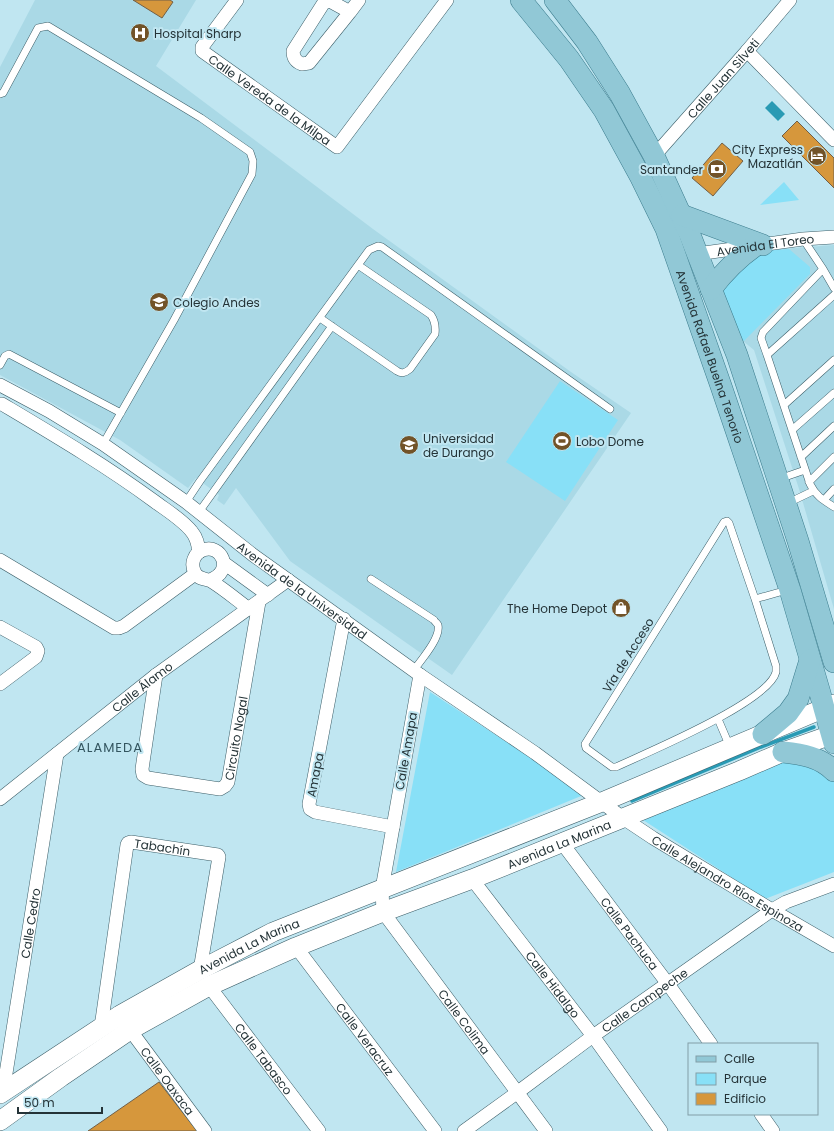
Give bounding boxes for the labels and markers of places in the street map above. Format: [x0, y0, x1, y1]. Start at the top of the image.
hospital icon: Hospital Sharp [129, 22, 151, 44]
place label: Hospital Sharp [154, 25, 241, 42]
place label: City Express Mazatlán [732, 141, 803, 172]
hotel icon: City Express Mazatlán [806, 145, 828, 167]
bank icon: Santander [706, 158, 728, 180]
place label: Santander [640, 161, 704, 178]
school or university icon: Colegio Andes [148, 291, 170, 313]
place label: Colegio Andes [173, 294, 260, 311]
place label: Universidad de Durango [423, 430, 494, 461]
sports icon: Lobo Dome [551, 430, 573, 452]
place label: Lobo Dome [576, 433, 644, 450]
school or university icon: Universidad de Durango [398, 434, 420, 456]
shop icon: The Home Depot [610, 597, 632, 619]
place label: The Home Depot [507, 600, 607, 617]

